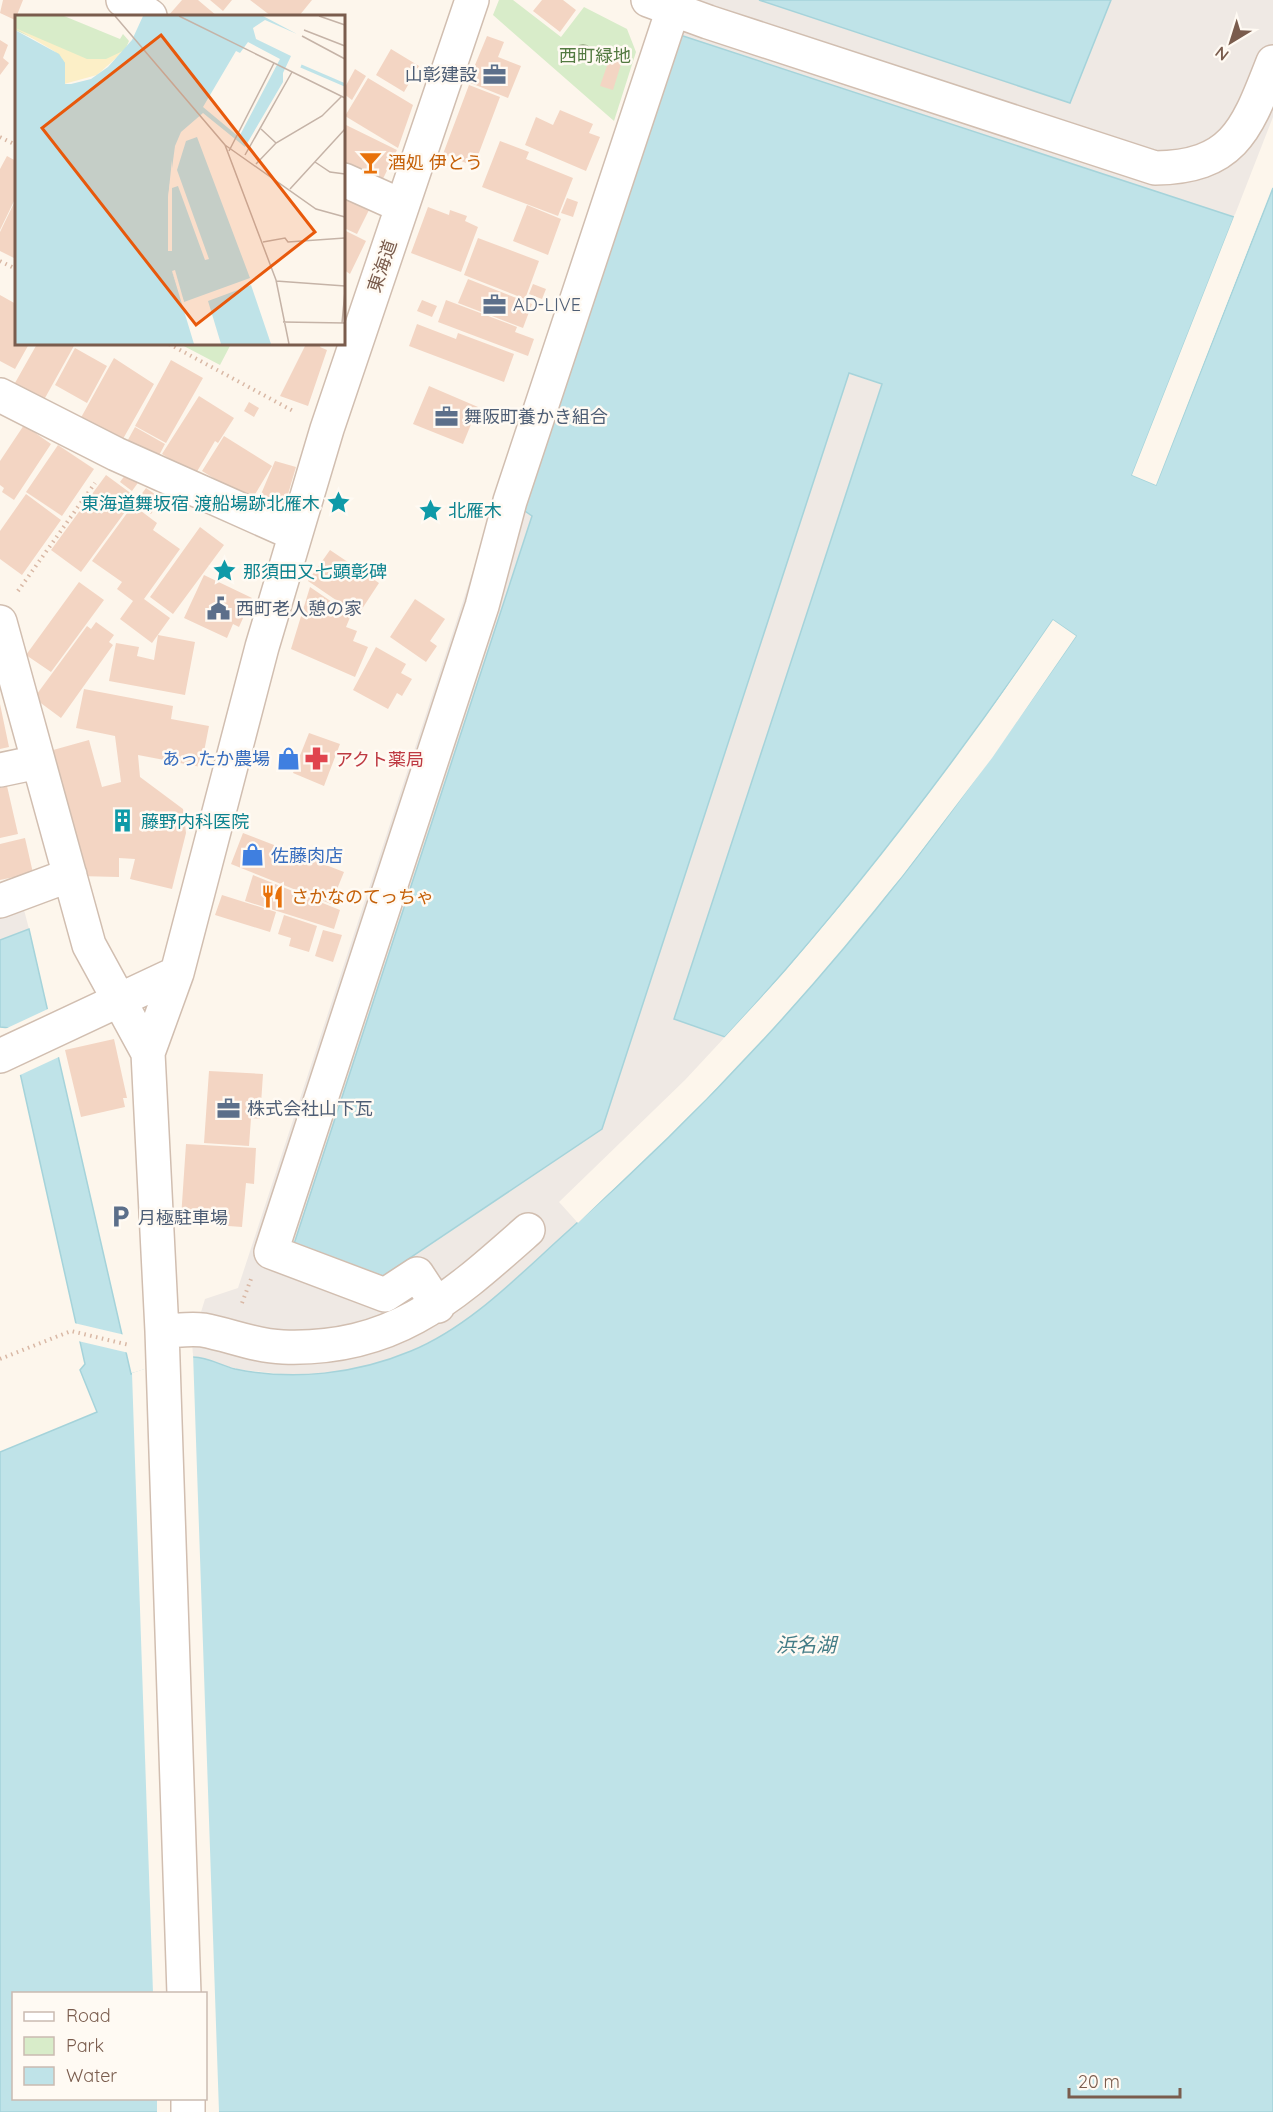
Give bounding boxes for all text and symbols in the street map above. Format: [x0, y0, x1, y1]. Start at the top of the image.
north arrow [1201, 12, 1261, 72]
inset map [15, 15, 345, 345]
text: N [1211, 42, 1233, 65]
park label: 西町緑地 [559, 44, 631, 67]
office icon: 山彰建設 [482, 61, 508, 87]
place label: 山彰建設 [405, 63, 477, 86]
bar icon: 酒処 伊とう [357, 149, 383, 175]
place label: 酒処 伊とう [388, 151, 483, 174]
street label: 東海道 [362, 237, 402, 295]
office icon: AD-LIVE [482, 291, 508, 317]
place label: AD-LIVE [513, 293, 581, 316]
office icon: 舞阪町養かき組合 [433, 403, 459, 429]
place label: 舞阪町養かき組合 [464, 405, 608, 428]
place icon: 東海道舞坂宿 渡船場跡北雁木 [325, 490, 351, 516]
place label: 東海道舞坂宿 渡船場跡北雁木 [81, 492, 320, 515]
place icon: 北雁木 [417, 497, 443, 523]
place label: 北雁木 [448, 499, 502, 522]
place icon: 那須田又七顕彰碑 [212, 558, 238, 584]
place label: 那須田又七顕彰碑 [243, 560, 387, 583]
public building icon: 西町老人憩の家 [205, 595, 231, 621]
place label: 西町老人憩の家 [236, 597, 362, 620]
shop icon: あったか農場 [275, 745, 301, 771]
pharmacy icon: アクト薬局 [304, 746, 330, 772]
place label: あったか農場 [162, 747, 270, 770]
place label: アクト薬局 [335, 748, 424, 771]
building icon: 藤野内科医院 [110, 808, 136, 834]
place label: 藤野内科医院 [141, 810, 249, 833]
shop icon: 佐藤肉店 [240, 842, 266, 868]
place label: 佐藤肉店 [271, 844, 343, 867]
restaurant icon: さかなのてっちゃ [260, 883, 286, 909]
place label: さかなのてっちゃ [291, 885, 434, 908]
office icon: 株式会社山下瓦 [216, 1095, 242, 1121]
place label: 株式会社山下瓦 [247, 1097, 373, 1120]
parking icon: 月極駐車場 [107, 1204, 133, 1230]
place label: 月極駐車場 [138, 1206, 228, 1229]
water label: 浜名湖 [776, 1632, 839, 1657]
legend [12, 1992, 207, 2100]
text: Road [66, 2004, 111, 2027]
text: Park [66, 2034, 104, 2057]
scale bar [1069, 2061, 1180, 2099]
text: Water [66, 2064, 117, 2087]
text: 20 m [1078, 2070, 1120, 2093]

